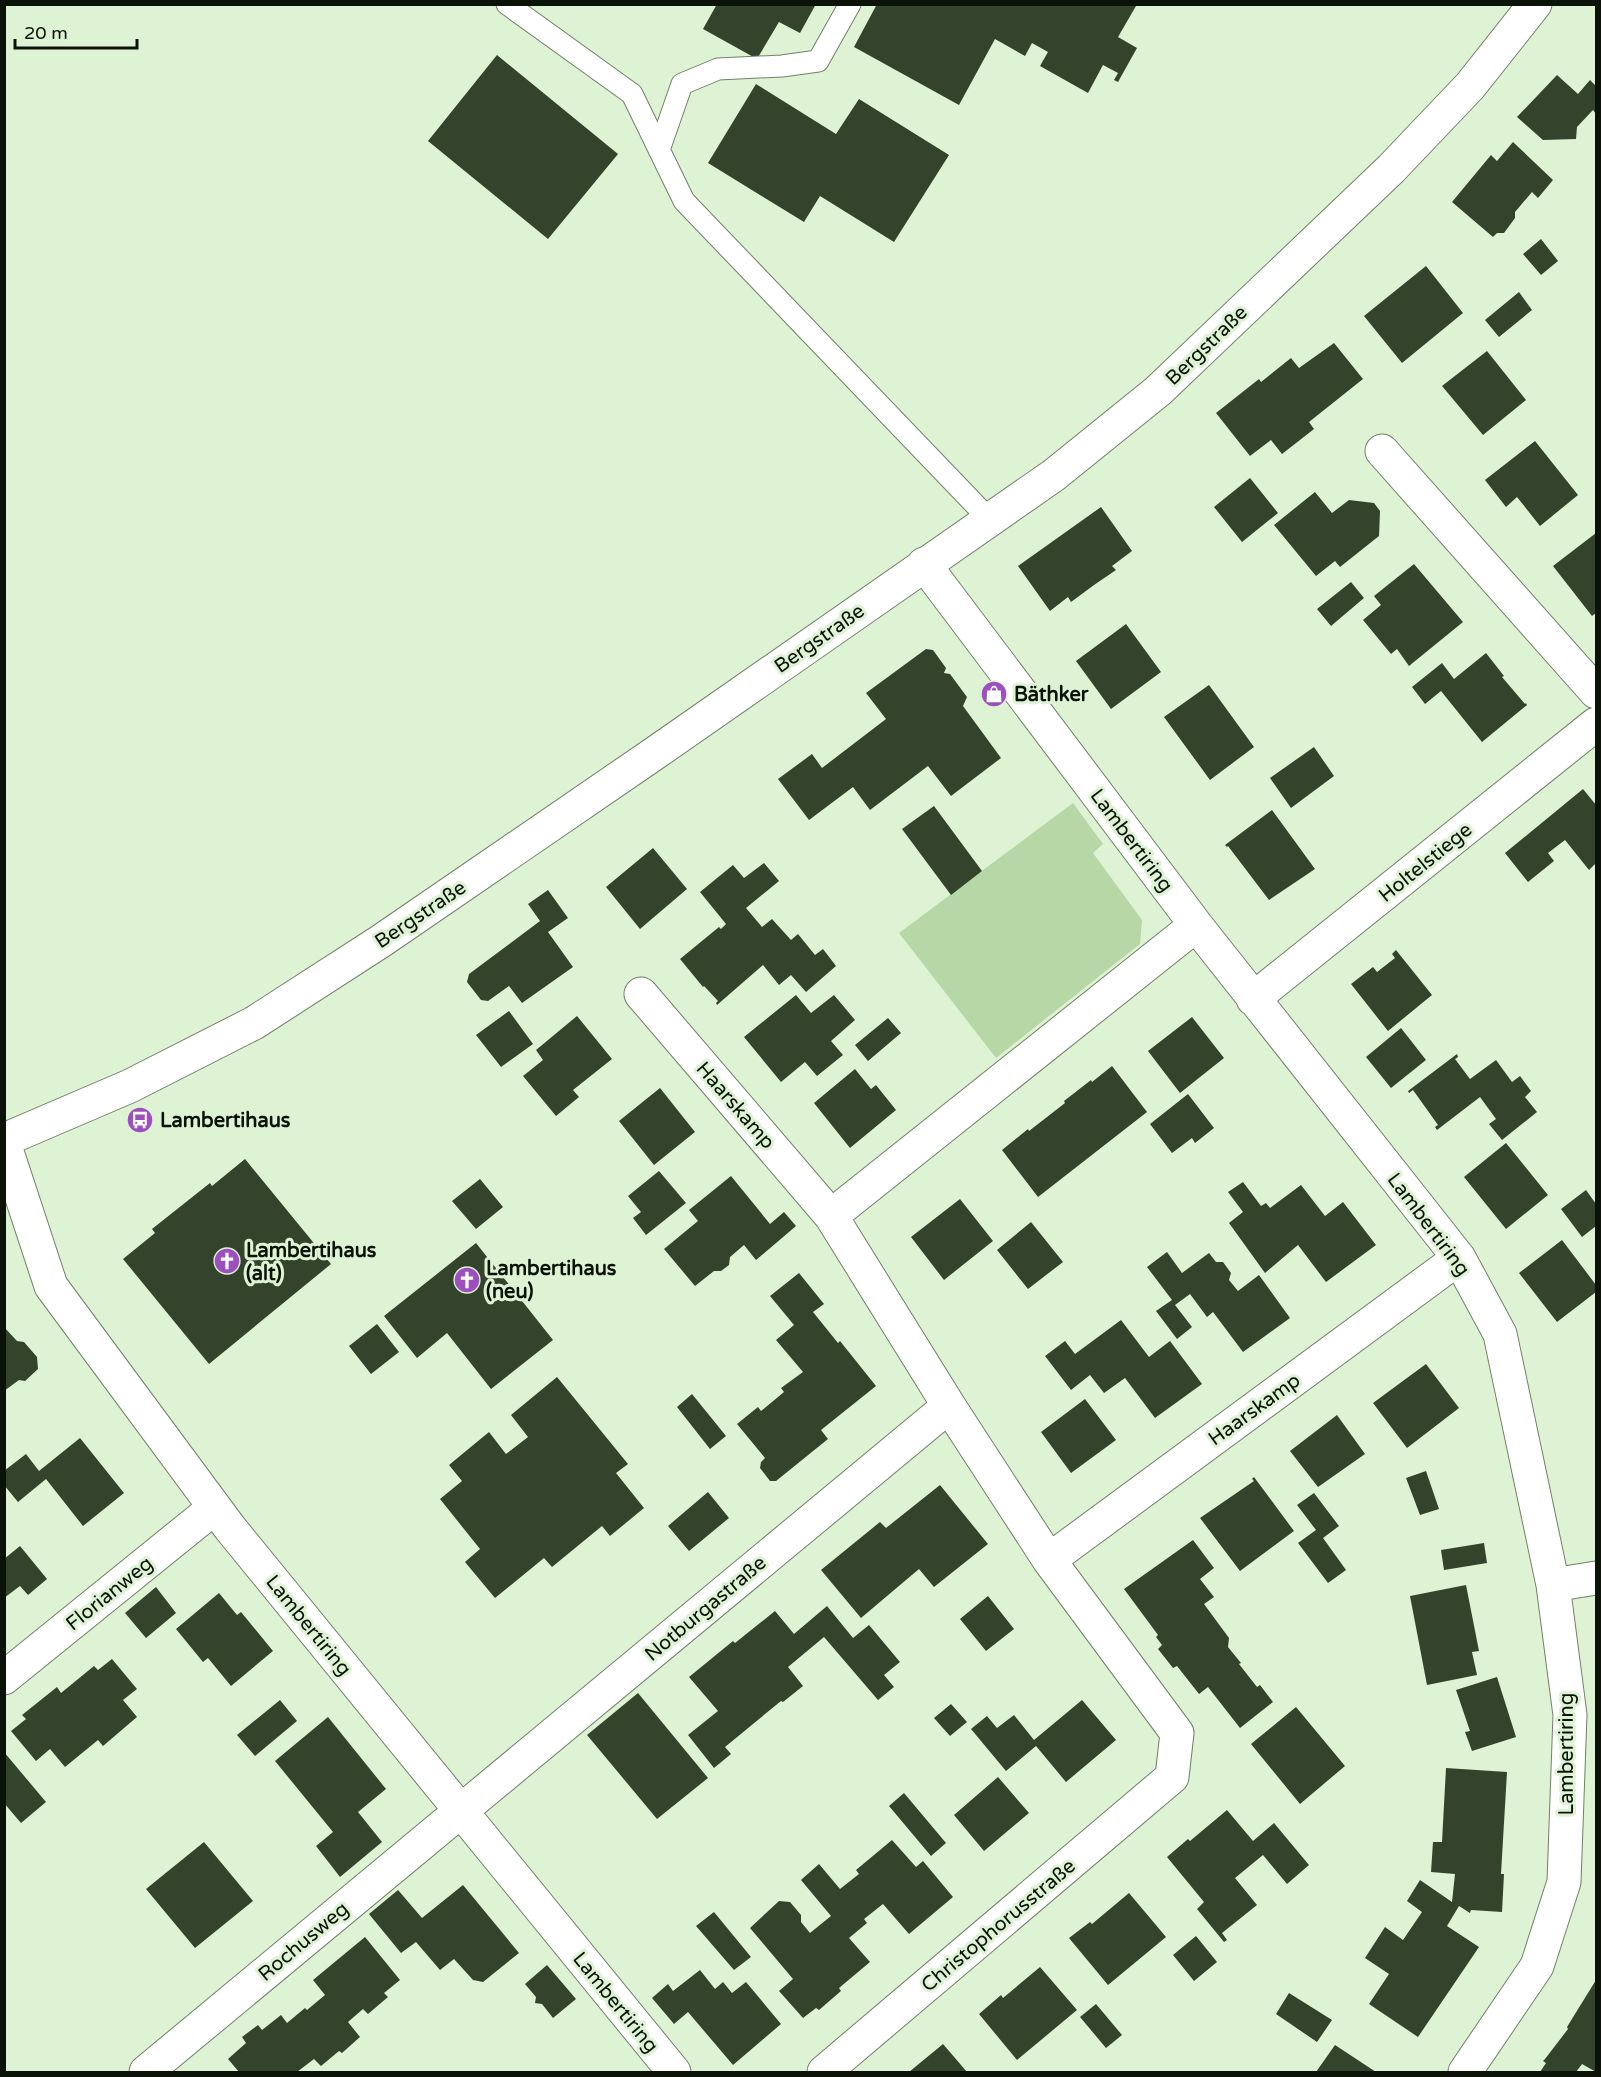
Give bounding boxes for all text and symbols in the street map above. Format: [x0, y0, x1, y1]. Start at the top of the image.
scale bar [15, 12, 136, 50]
text: 20 m [24, 22, 68, 44]
street label: Bergstraße [1161, 301, 1253, 391]
street label: Bergstraße [770, 599, 869, 679]
shop icon: Bäthker [979, 679, 1009, 709]
place label: Bäthker [1014, 683, 1089, 707]
street label: Lambertiring [1085, 784, 1178, 897]
street label: Holtelstiege [1374, 818, 1477, 908]
street label: Bergstraße [370, 876, 471, 954]
street label: Haarskamp [691, 1057, 780, 1154]
bus stop icon: Lambertihaus [125, 1105, 155, 1135]
place label: Lambertihaus [160, 1109, 291, 1133]
street label: Lambertiring [1382, 1168, 1475, 1281]
place label: Lambertihaus (alt) [246, 1239, 377, 1286]
church icon: Lambertihaus (alt) [212, 1246, 242, 1276]
place label: Lambertihaus (neu) [486, 1257, 617, 1304]
church icon: Lambertihaus (neu) [452, 1265, 482, 1295]
street label: Haarskamp [1204, 1368, 1305, 1451]
street label: Notburgastraße [640, 1551, 771, 1667]
street label: Florianweg [61, 1552, 158, 1636]
street label: Lambertiring [260, 1570, 356, 1681]
street label: Lambertiring [1555, 1693, 1579, 1815]
street label: Christophorusstraße [917, 1854, 1081, 1997]
street label: Rochusweg [254, 1897, 354, 1986]
street label: Lambertiring [567, 1947, 663, 2058]

